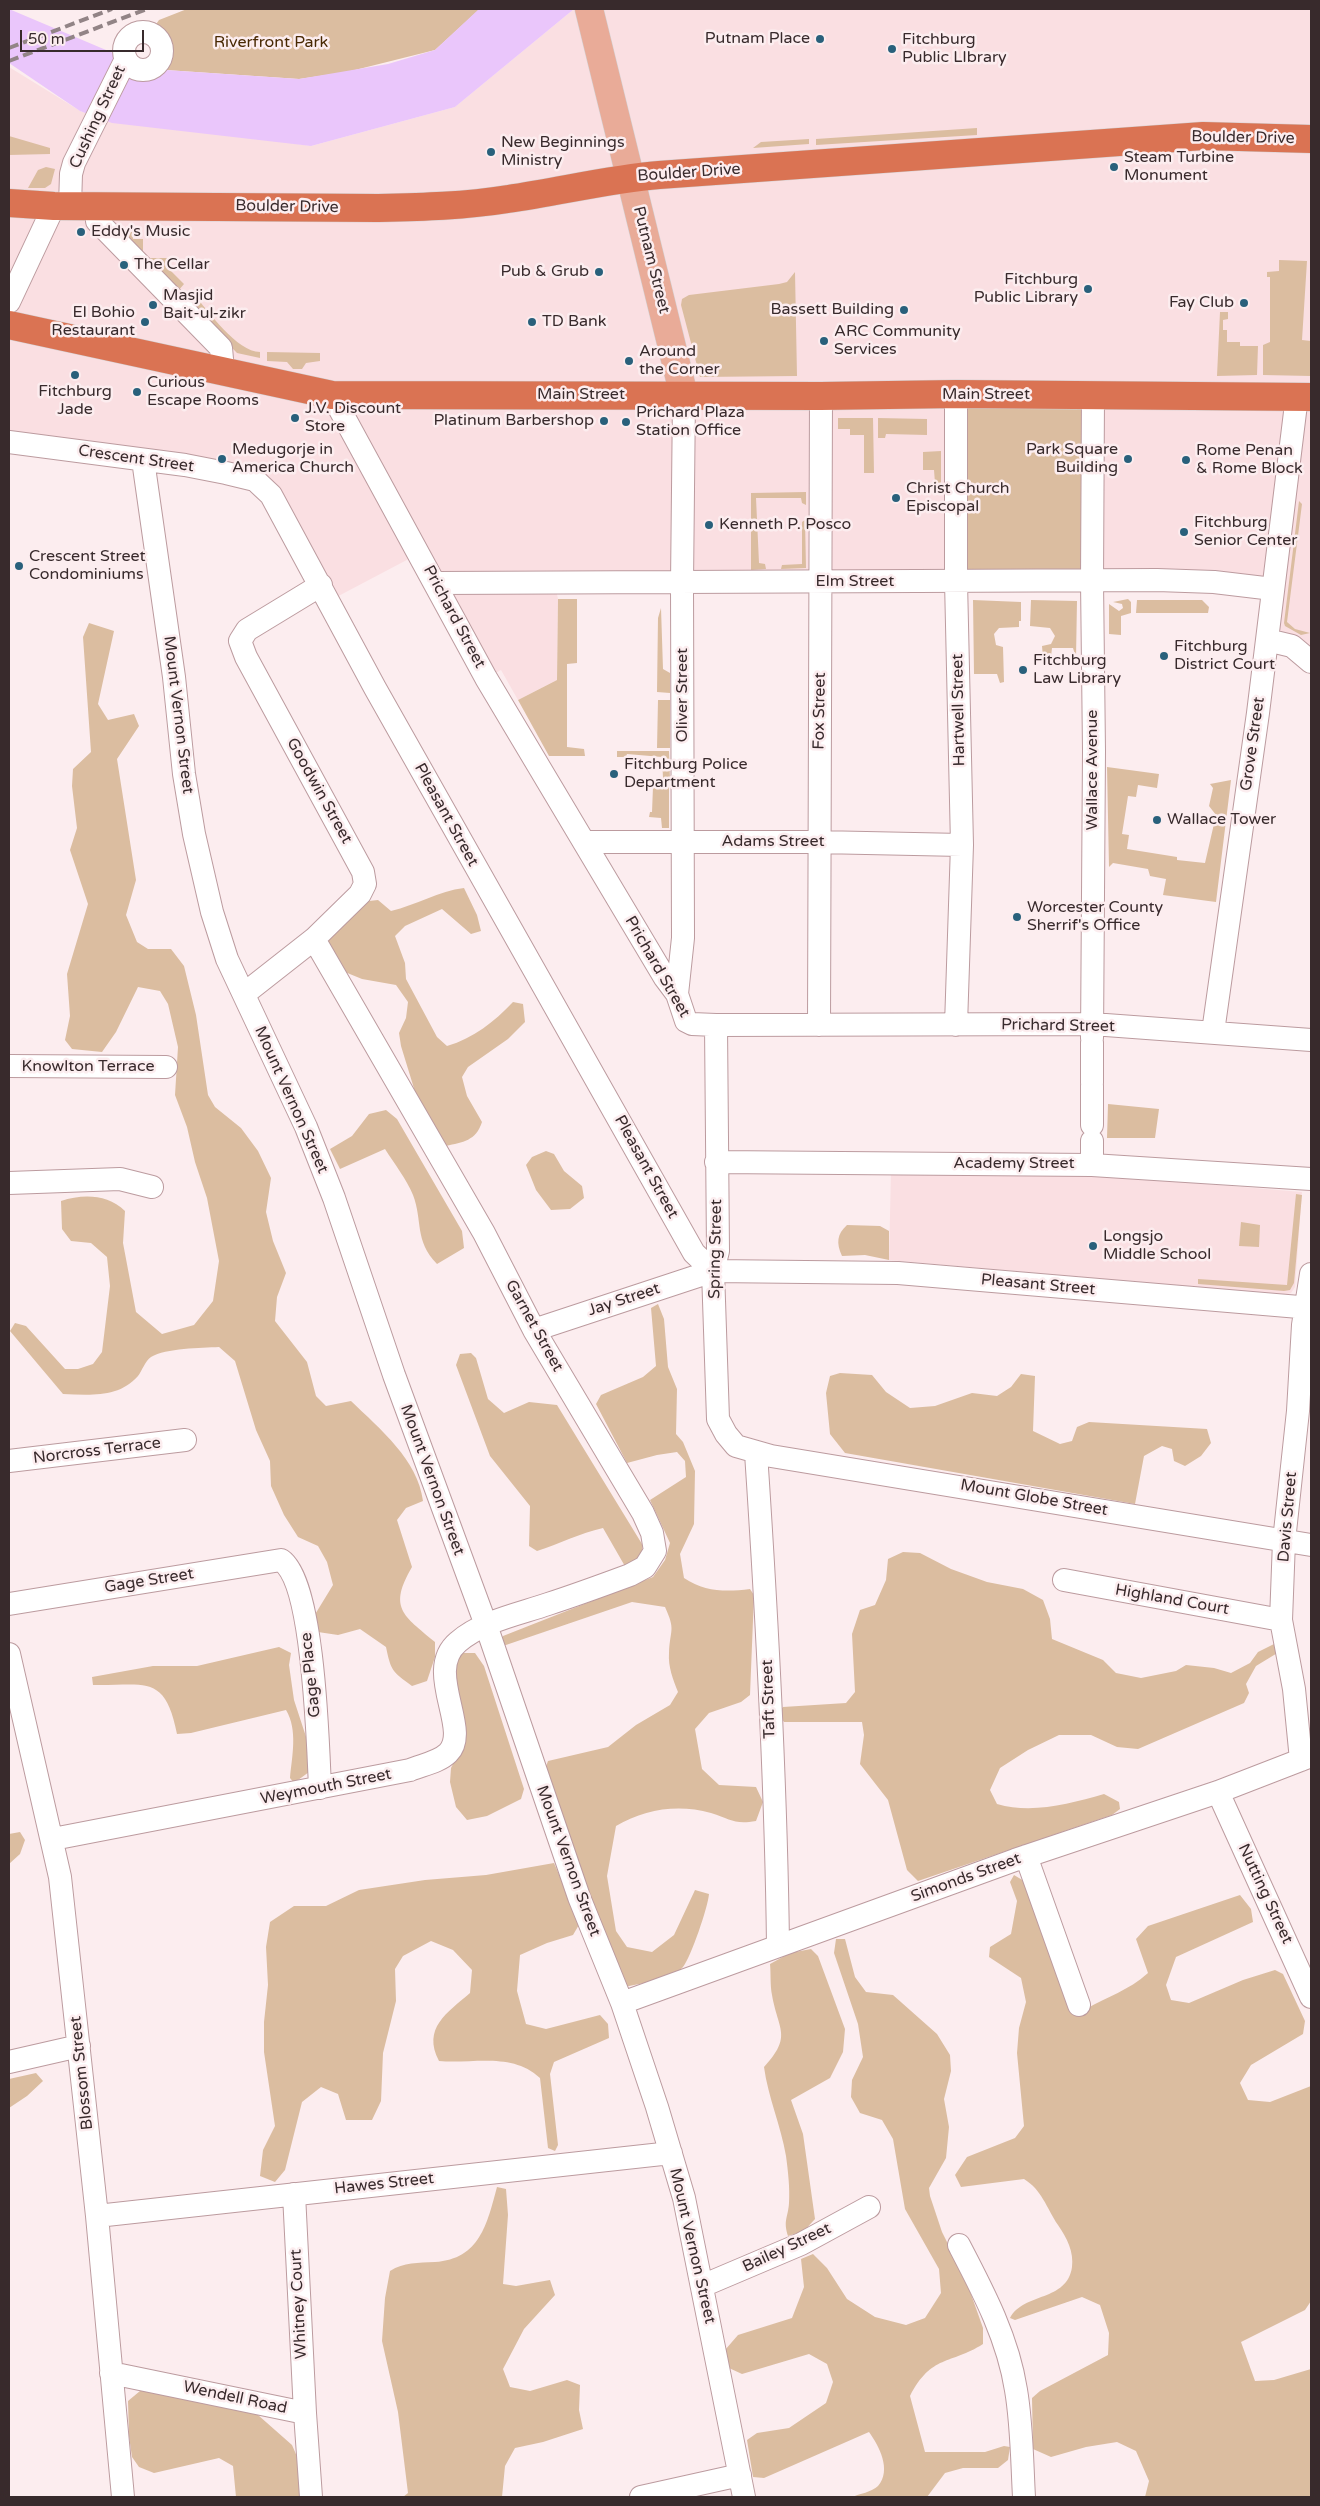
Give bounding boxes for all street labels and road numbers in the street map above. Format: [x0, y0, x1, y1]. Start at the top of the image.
street label: Cushing Street [66, 62, 130, 172]
street label: Boulder Drive [1191, 127, 1295, 149]
street label: Boulder Drive [637, 160, 741, 186]
street label: Boulder Drive [235, 196, 339, 218]
street label: Putnam Street [628, 204, 674, 316]
street label: Main Street [537, 385, 625, 405]
street label: Main Street [942, 385, 1030, 405]
street label: Crescent Street [77, 441, 195, 477]
street label: Prichard Street [419, 562, 489, 672]
street label: Elm Street [816, 572, 894, 592]
street label: Mount Vernon Street [159, 635, 197, 795]
street label: Oliver Street [673, 648, 693, 742]
street label: Hartwell Street [948, 653, 970, 767]
street label: Fox Street [810, 672, 830, 750]
street label: Grove Street [1237, 696, 1269, 792]
street label: Wallace Avenue [1083, 710, 1103, 830]
street label: Goodwin Street [282, 735, 356, 847]
street label: Pleasant Street [410, 760, 482, 870]
street label: Adams Street [721, 832, 825, 852]
street label: Prichard Street [620, 913, 694, 1021]
street label: Prichard Street [1001, 1015, 1115, 1037]
street label: Mount Vernon Street [250, 1023, 332, 1177]
street label: Knowlton Terrace [22, 1057, 154, 1077]
street label: Pleasant Street [610, 1112, 682, 1222]
street label: Academy Street [953, 1154, 1075, 1174]
street label: Spring Street [706, 1199, 726, 1299]
street label: Pleasant Street [980, 1270, 1096, 1300]
street label: Garnet Street [501, 1277, 567, 1375]
street label: Jay Street [585, 1279, 663, 1321]
street label: Mount Vernon Street [396, 1402, 468, 1558]
street label: Norcross Terrace [32, 1434, 162, 1468]
street label: Davis Street [1274, 1471, 1302, 1563]
street label: Mount Globe Street [959, 1476, 1109, 1520]
street label: Gage Street [103, 1564, 195, 1598]
street label: Highland Court [1114, 1581, 1230, 1619]
street label: Gage Place [297, 1631, 325, 1719]
street label: Taft Street [758, 1659, 780, 1739]
street label: Weymouth Street [259, 1765, 393, 1809]
street label: Mount Vernon Street [532, 1783, 604, 1939]
street label: Nutting Street [1233, 1841, 1297, 1947]
street label: Simonds Street [908, 1849, 1024, 1907]
street label: Blossom Street [66, 2015, 98, 2131]
street label: Mount Vernon Street [665, 2166, 719, 2326]
street label: Hawes Street [333, 2169, 435, 2199]
street label: Bailey Street [740, 2219, 834, 2277]
street label: Whitney Court [287, 2249, 311, 2359]
street label: Wendell Road [181, 2378, 289, 2418]

